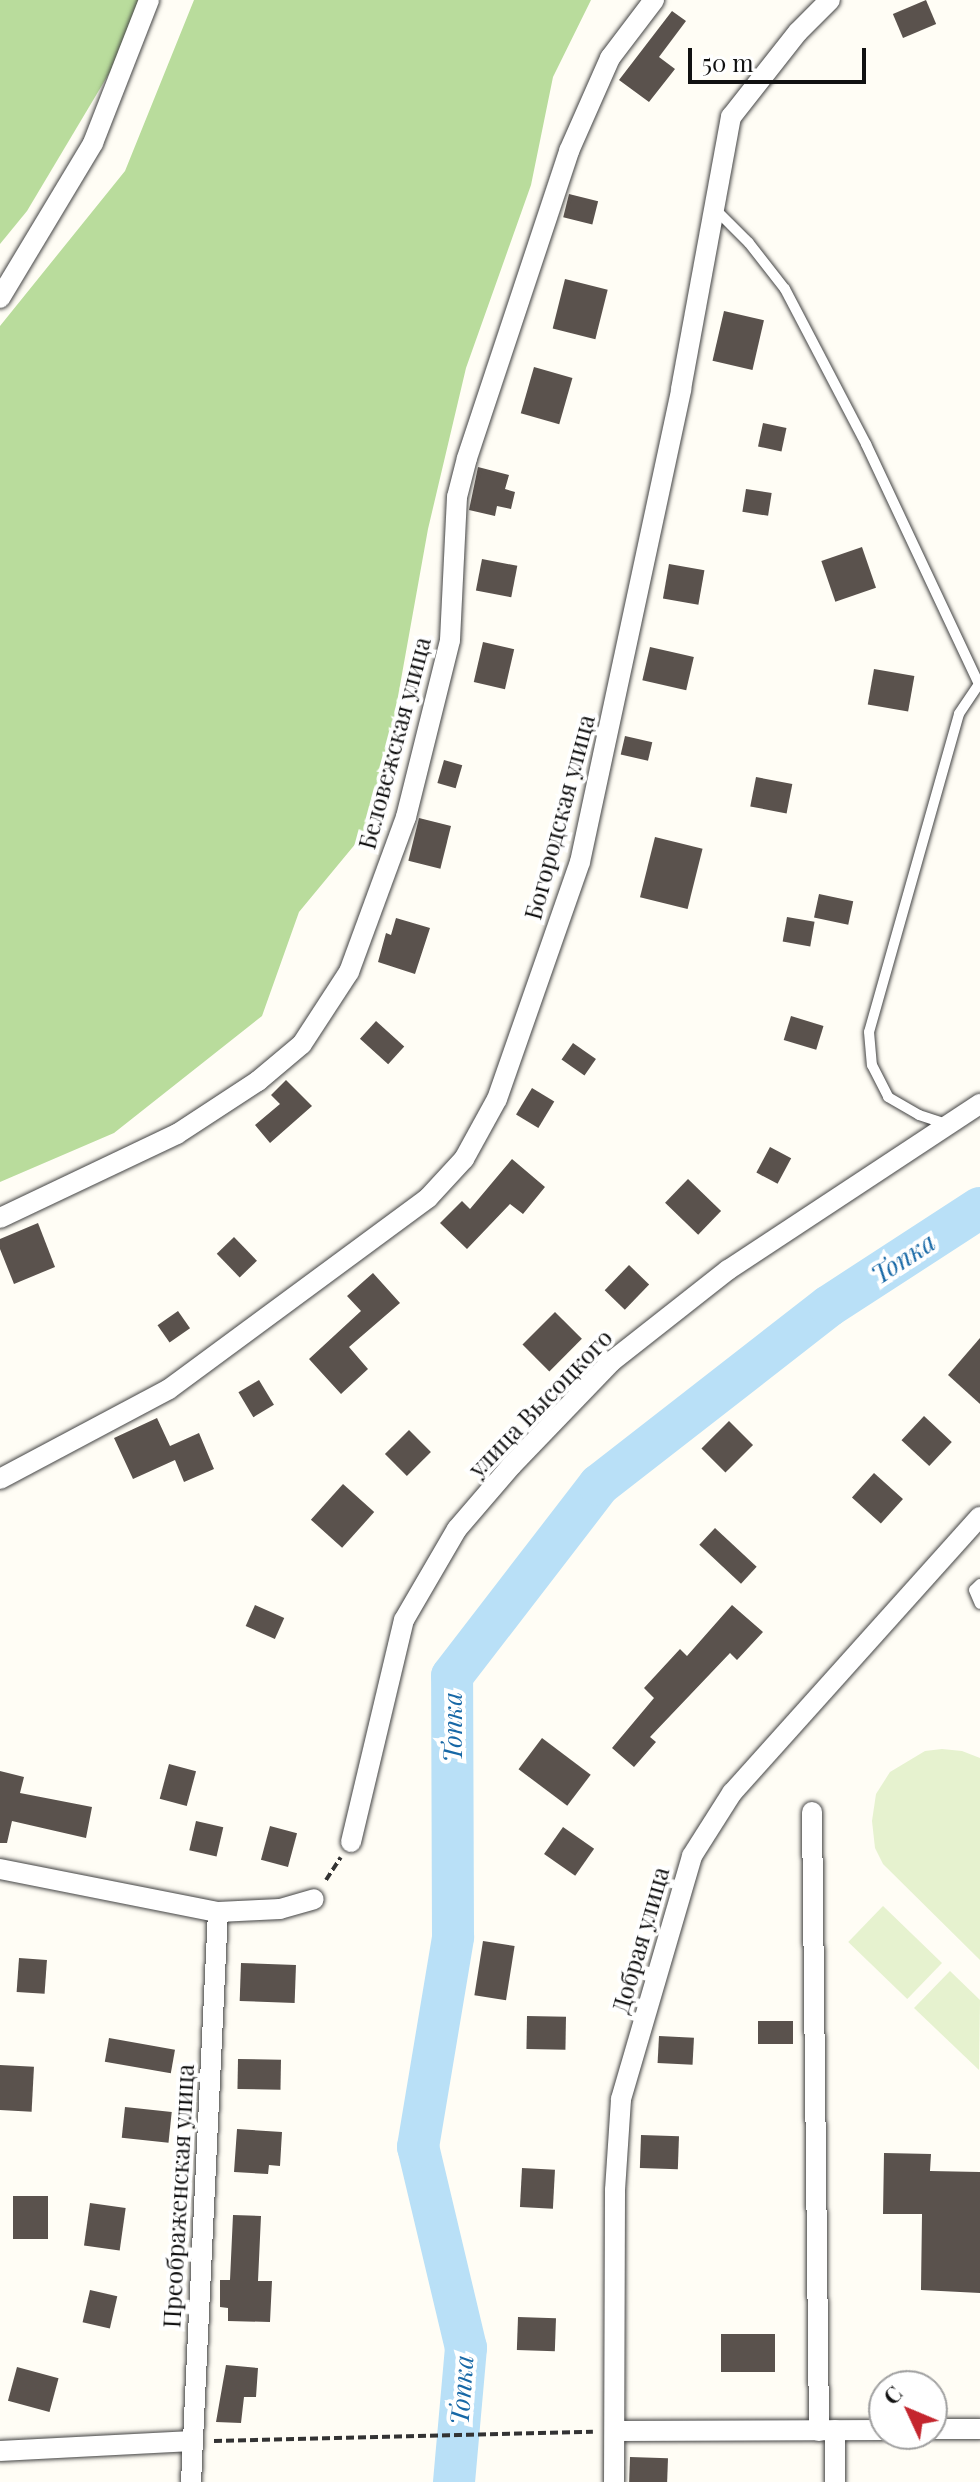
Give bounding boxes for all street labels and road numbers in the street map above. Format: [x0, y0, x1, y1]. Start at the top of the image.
street label: Беловежская улица [352, 634, 436, 852]
street label: Богородская улица [518, 711, 600, 923]
street label: улица Высоцкого [462, 1323, 618, 1483]
street label: Добрая улица [605, 1863, 675, 2017]
street label: Преображенская улица [157, 2063, 199, 2329]

